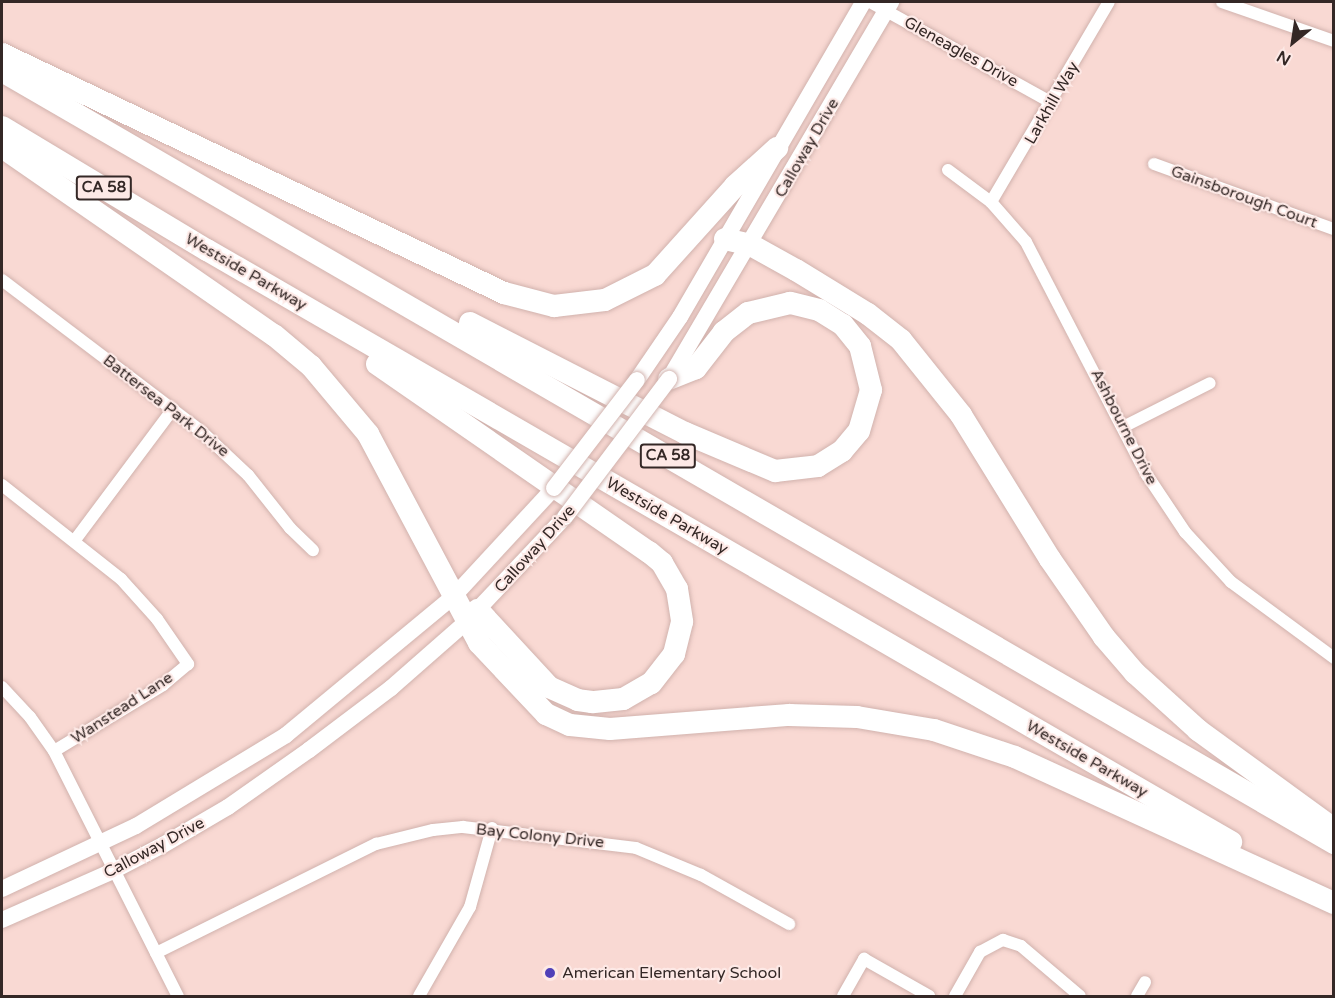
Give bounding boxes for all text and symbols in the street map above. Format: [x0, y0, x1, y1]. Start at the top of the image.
north arrow [1263, 12, 1323, 72]
street label: Gleneagles Drive [901, 13, 1021, 91]
text: N [1273, 46, 1295, 69]
street label: Larkhill Way [1021, 58, 1083, 148]
street label: Calloway Drive [771, 95, 843, 201]
street label: Gainsborough Court [1168, 162, 1320, 232]
road number: CA 58 [76, 176, 132, 200]
street label: Westside Parkway [182, 229, 310, 315]
street label: Battersea Park Drive [99, 351, 233, 461]
street label: Ashbourne Drive [1087, 366, 1161, 488]
road number: CA 58 [640, 444, 696, 468]
street label: Westside Parkway [603, 473, 731, 559]
street label: Calloway Drive [491, 501, 579, 597]
street label: Wanstead Lane [68, 668, 176, 748]
street label: Westside Parkway [1023, 716, 1151, 802]
street label: Calloway Drive [100, 813, 208, 883]
street label: Bay Colony Drive [475, 820, 605, 852]
place label: American Elementary School [562, 963, 781, 983]
marker: American Elementary School [543, 966, 557, 980]

